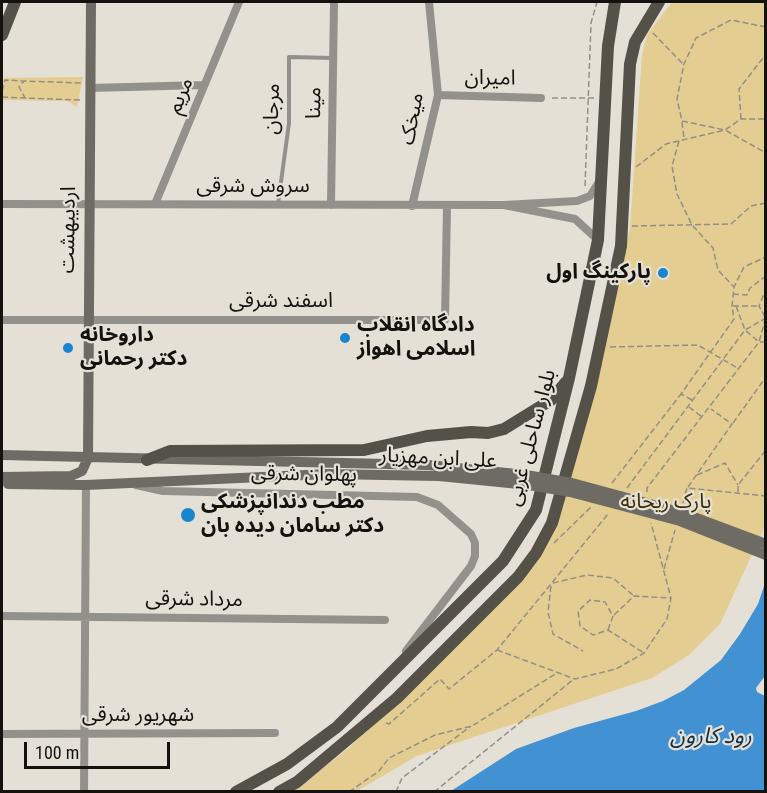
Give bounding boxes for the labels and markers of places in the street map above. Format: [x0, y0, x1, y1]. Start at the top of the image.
place label: پارکینگ اول [546, 260, 651, 286]
marker: پارکینگ اول [656, 266, 670, 280]
place label: دادگاه انقلاب اسلامی اهواز [357, 313, 475, 363]
place label: داروخانه دکتر رحمانی [80, 323, 187, 373]
marker: دادگاه انقلاب اسلامی اهواز [338, 331, 352, 345]
marker: داروخانه دکتر رحمانی [61, 341, 75, 355]
place label: مطب دندانپزشکی دکتر سامان دیده بان [201, 490, 384, 540]
marker: مطب دندانپزشکی دکتر سامان دیده بان [179, 506, 197, 524]

